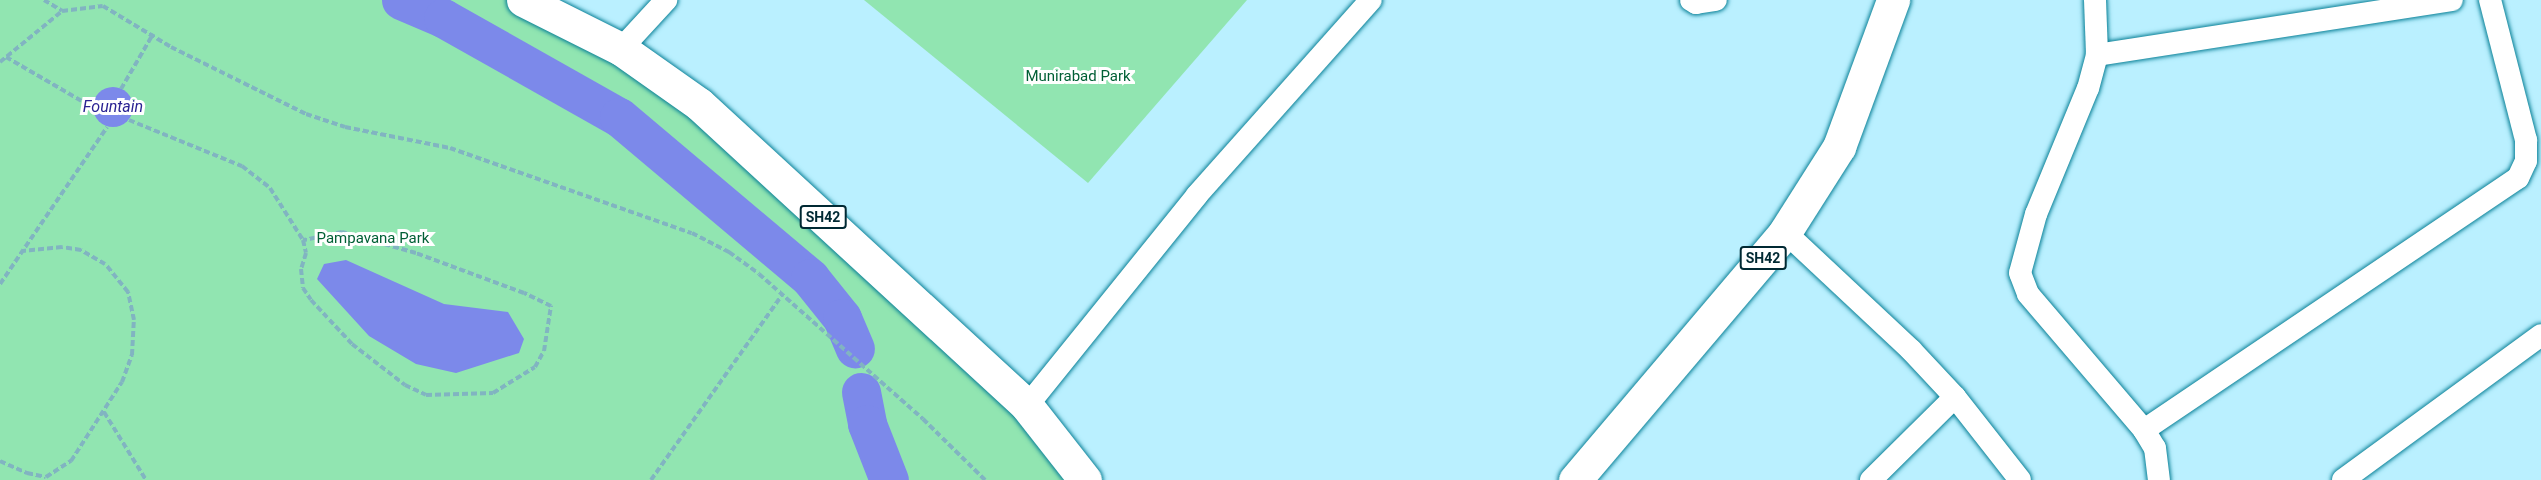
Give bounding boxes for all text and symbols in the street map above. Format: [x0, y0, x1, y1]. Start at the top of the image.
park label: Munirabad Park [1025, 68, 1131, 86]
water label: Fountain [83, 97, 143, 117]
road number: SH42 [799, 206, 847, 228]
park label: Pampavana Park [317, 230, 429, 248]
road number: SH42 [1739, 247, 1787, 269]

